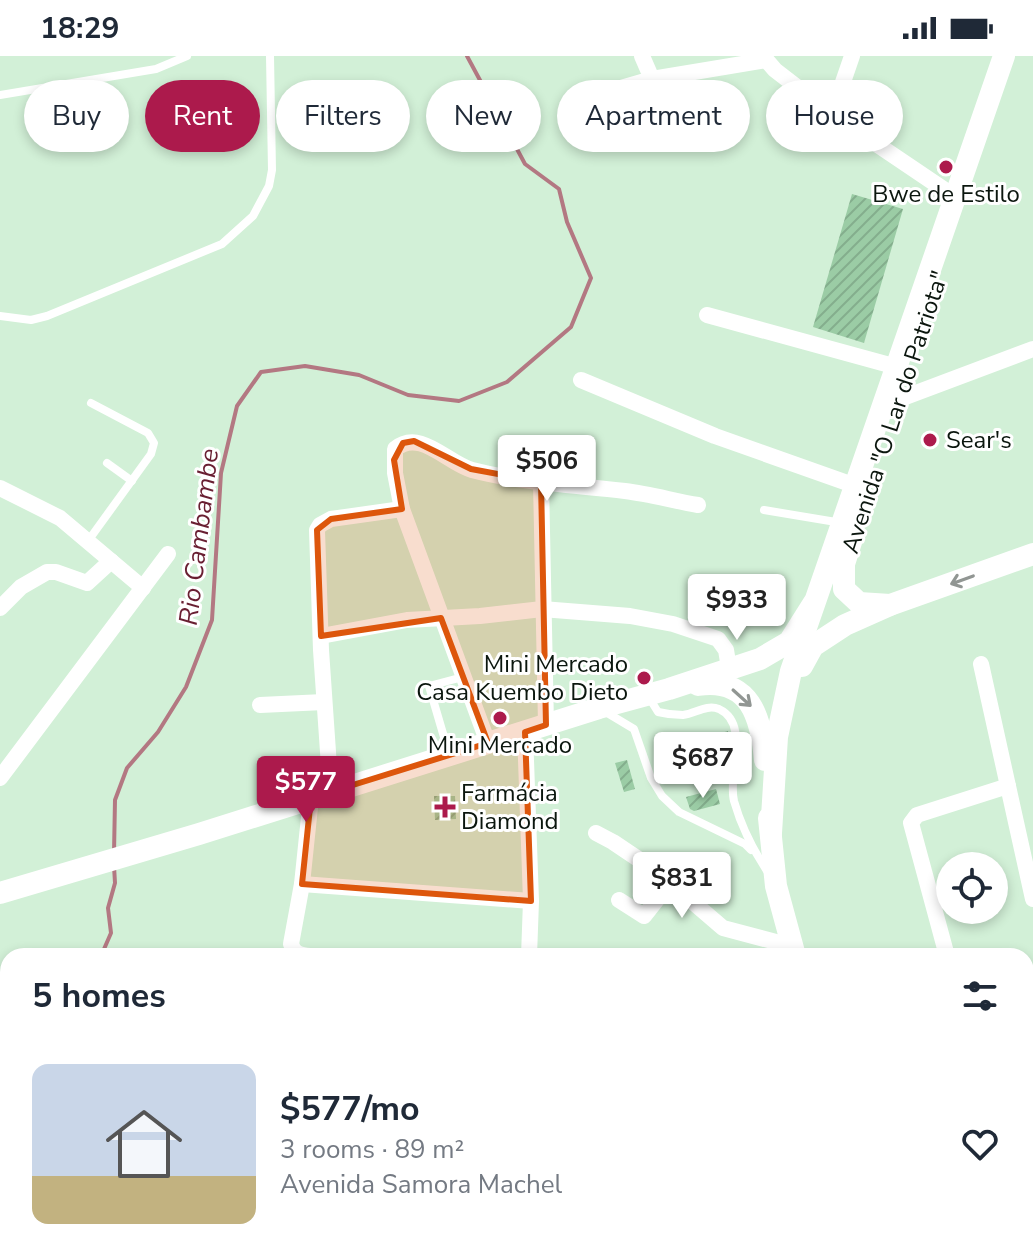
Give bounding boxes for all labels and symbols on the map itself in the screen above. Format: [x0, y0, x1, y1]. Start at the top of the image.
marker: Bwe de Estilo [937, 158, 955, 176]
place label: Bwe de Estilo [872, 178, 1020, 210]
street label: Avenida "O Lar do Patriota" [834, 267, 956, 557]
place label: Sear's [946, 424, 1012, 456]
marker: Sear's [921, 431, 939, 449]
pin: $506 [500, 435, 594, 503]
water label: Rio Cambambe [171, 446, 227, 627]
pin: $933 [690, 574, 784, 642]
one-way arrow [950, 574, 974, 588]
place label: Mini Mercado Casa Kuembo Dieto [416, 648, 628, 708]
marker: Mini Mercado Casa Kuembo Dieto [635, 669, 653, 687]
one-way arrow [731, 688, 752, 707]
marker: Mini Mercado [491, 709, 509, 727]
place label: Mini Mercado [428, 729, 572, 761]
pin: $687 [656, 732, 750, 800]
pin: $577 [259, 756, 353, 824]
place label: Farmácia Diamond [461, 777, 559, 837]
marker: Farmácia Diamond [436, 798, 454, 816]
pin: $831 [635, 852, 729, 920]

